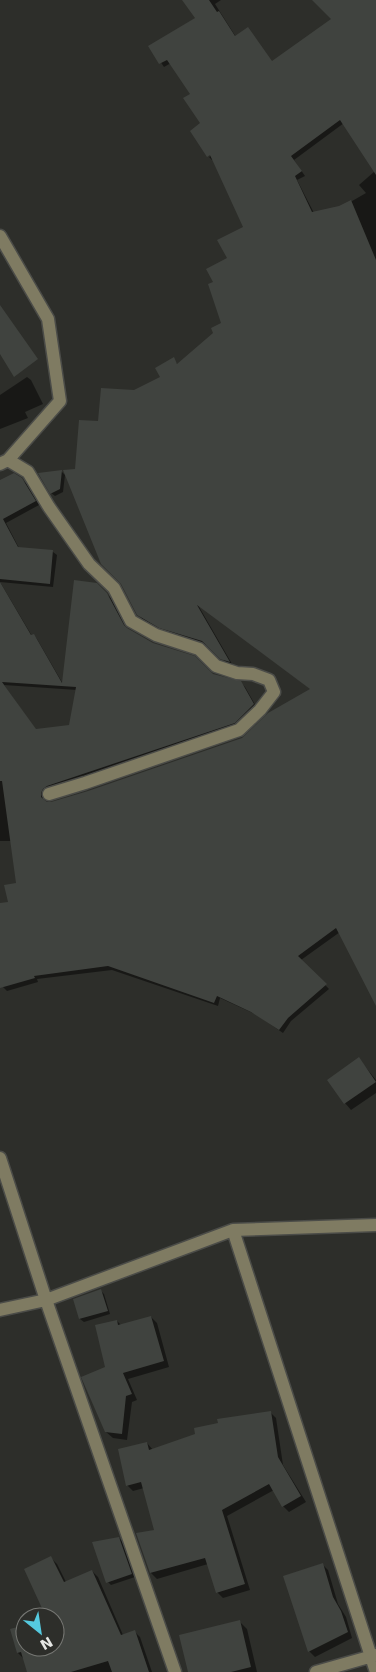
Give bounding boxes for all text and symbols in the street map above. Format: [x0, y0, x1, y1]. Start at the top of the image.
north arrow [15, 1607, 65, 1657]
text: N [37, 1633, 56, 1653]

